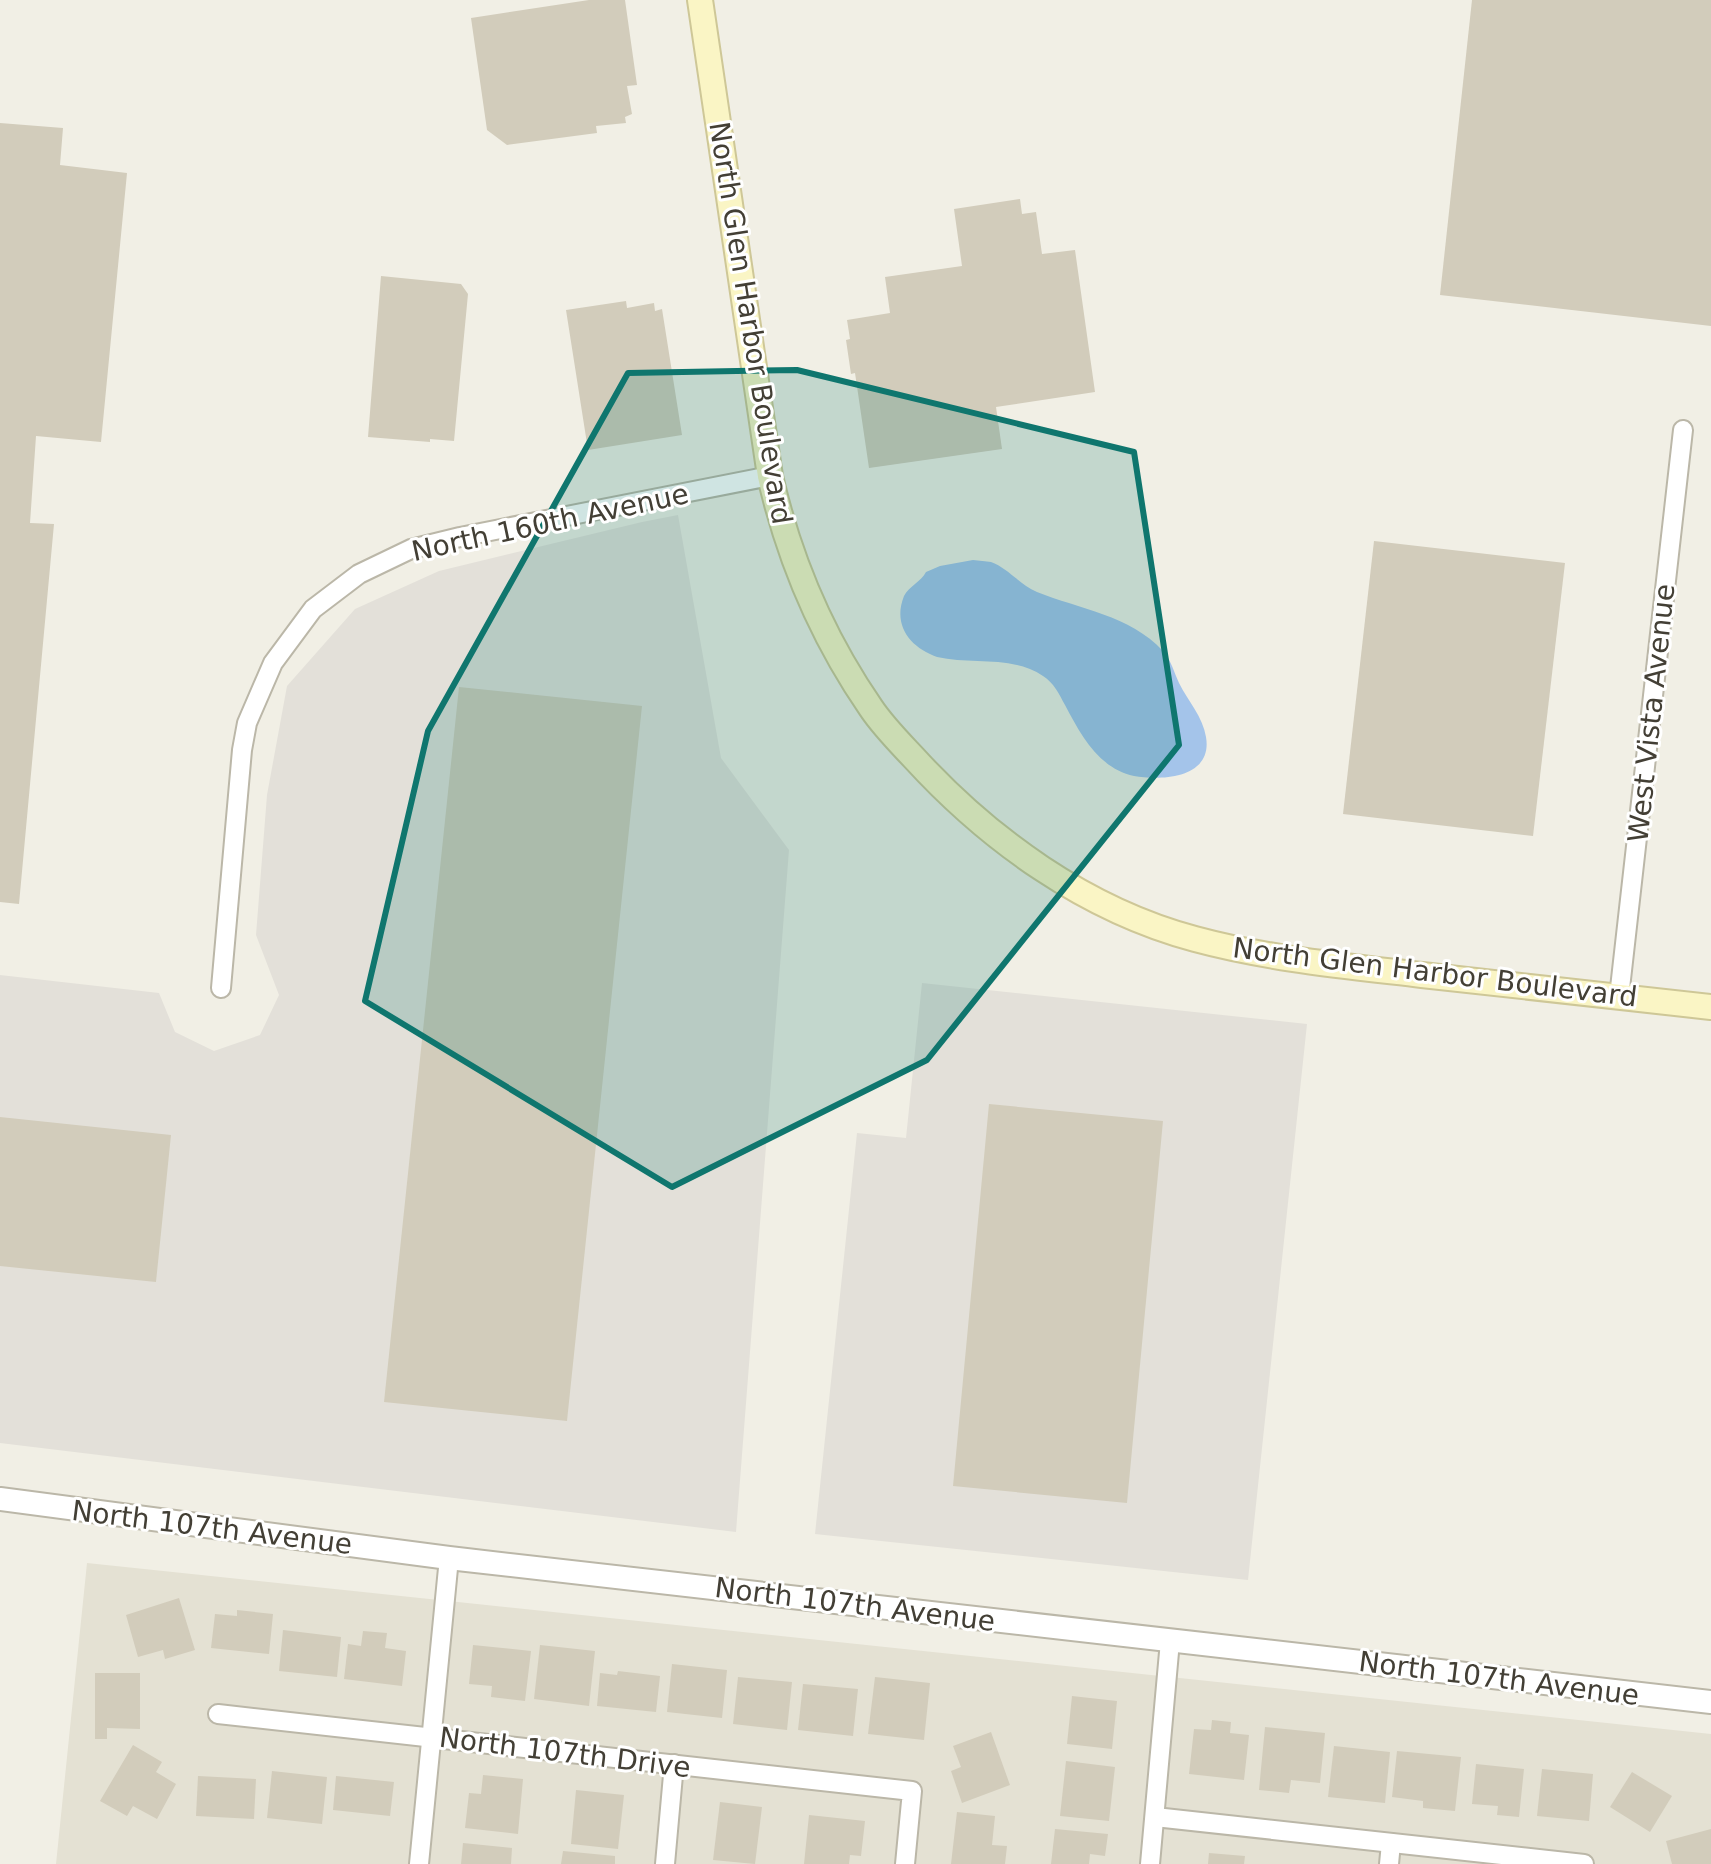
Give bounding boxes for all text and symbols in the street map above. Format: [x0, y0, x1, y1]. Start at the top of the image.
street label: North Glen Harbor Boulevard [702, 119, 799, 527]
street label: North 160th Avenue [409, 477, 692, 568]
street label: West Vista Avenue [1622, 582, 1681, 844]
street label: North Glen Harbor Boulevard [1231, 931, 1639, 1014]
street label: North 107th Avenue [70, 1494, 354, 1561]
street label: North 107th Avenue [713, 1571, 997, 1638]
street label: North 107th Avenue [1357, 1645, 1641, 1712]
street label: North 107th Drive [437, 1721, 692, 1784]

